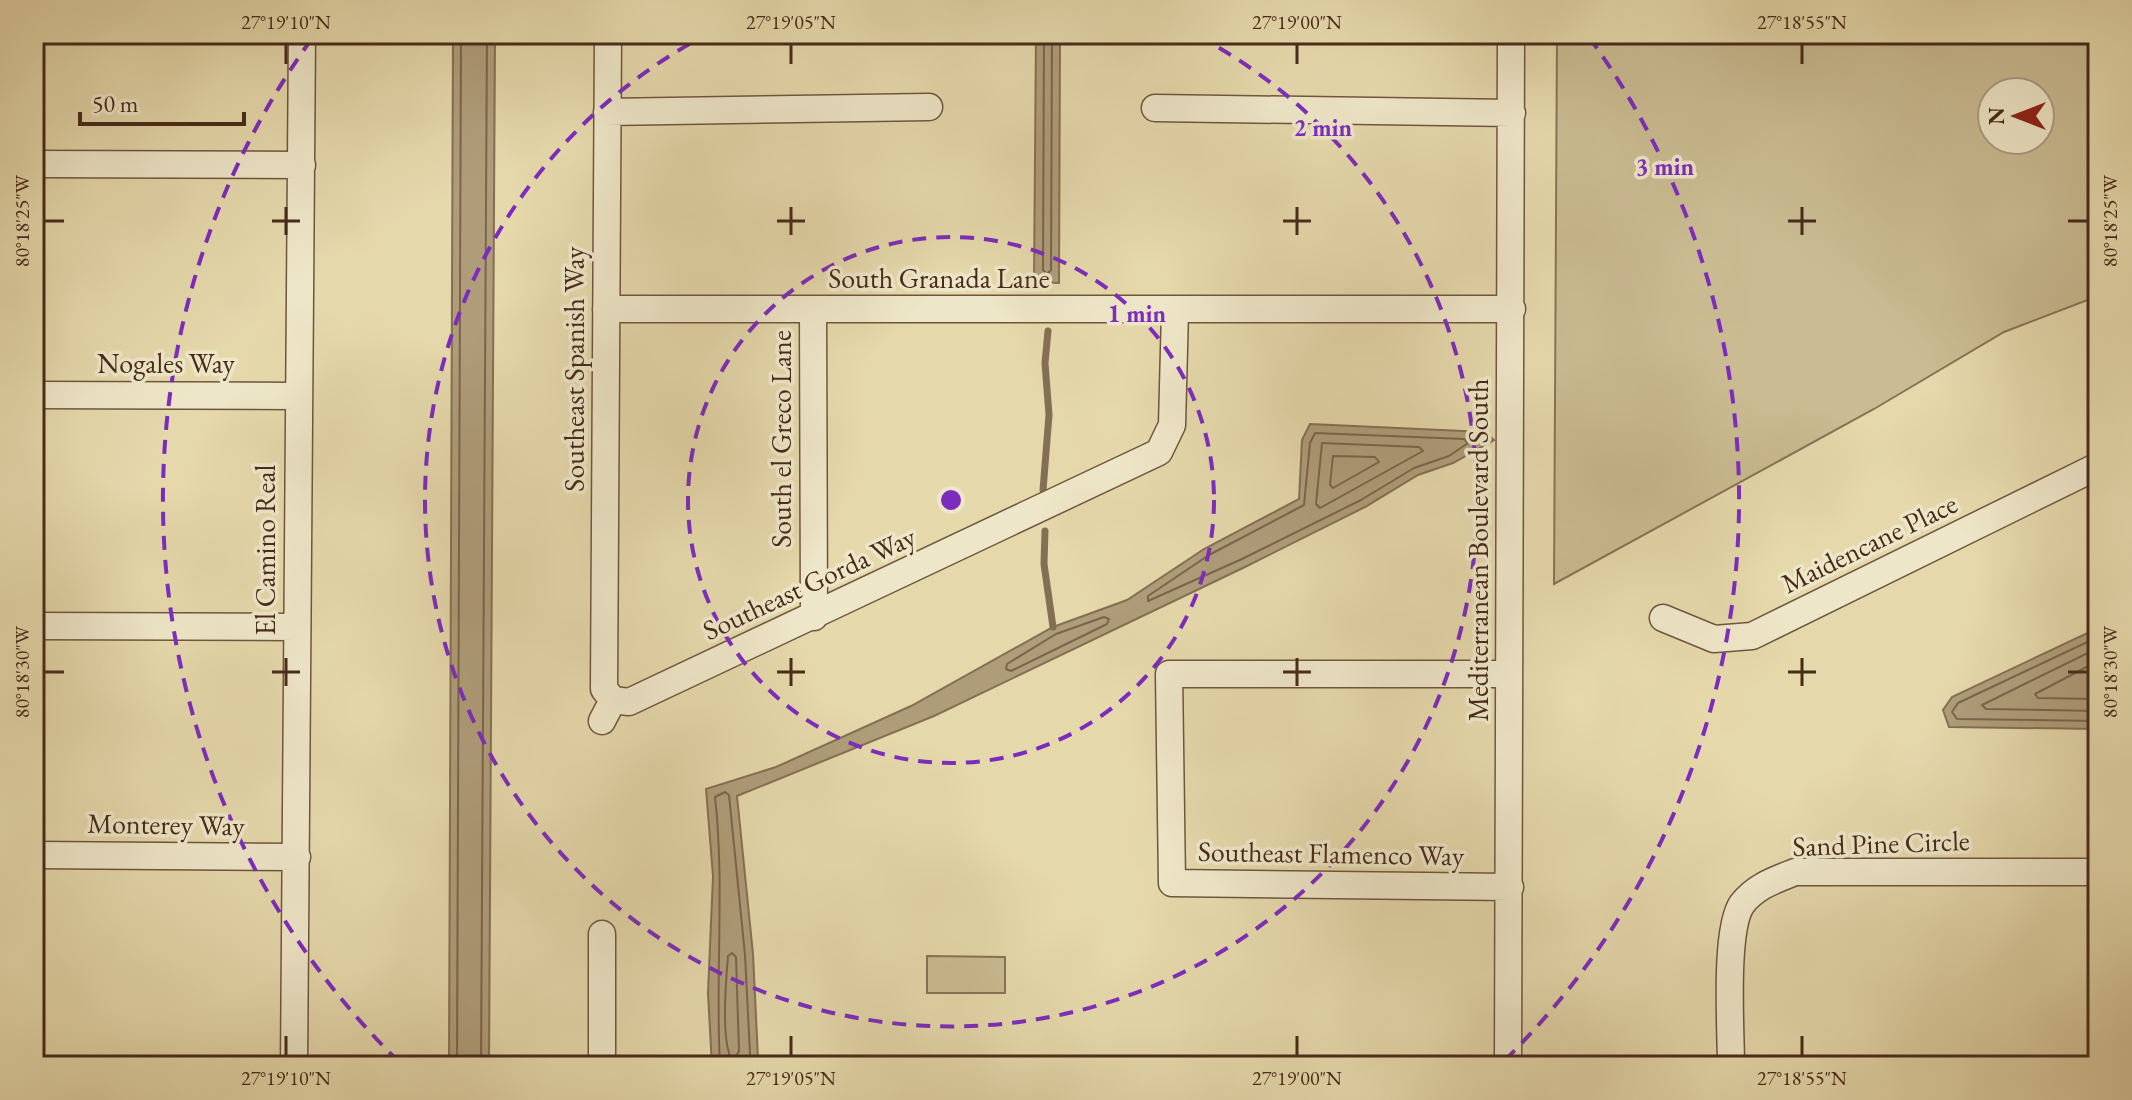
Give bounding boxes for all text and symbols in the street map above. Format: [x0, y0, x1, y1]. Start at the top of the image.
text: 27°19'10"N [241, 9, 331, 35]
text: 27°19'05"N [746, 9, 836, 35]
text: 27°19'00"N [1252, 9, 1342, 35]
text: 27°18'55"N [1757, 9, 1847, 35]
scale bar [80, 76, 244, 126]
north arrow [1976, 76, 2056, 156]
text: 50 m [92, 88, 139, 119]
text: N [1982, 107, 2011, 125]
text: 2 min [1294, 112, 1353, 143]
text: 3 min [1636, 151, 1695, 182]
text: 80°18'25"W [9, 174, 35, 267]
text: 80°18'25"W [2097, 174, 2123, 267]
street label: Southeast Spanish Way [556, 246, 592, 492]
street label: South Granada Lane [828, 260, 1050, 296]
text: 1 min [1108, 298, 1167, 329]
street label: South el Greco Lane [763, 330, 799, 548]
street label: Nogales Way [97, 345, 236, 381]
street label: Mediterranean Boulevard South [1460, 379, 1496, 721]
street label: El Camino Real [247, 464, 283, 635]
street label: Maidencane Place [1775, 485, 1963, 601]
centre of rings [937, 486, 965, 514]
street label: Southeast Gorda Way [697, 518, 922, 648]
text: 80°18'30"W [9, 625, 35, 718]
text: 80°18'30"W [2097, 625, 2123, 718]
street label: Monterey Way [87, 805, 246, 843]
street label: Sand Pine Circle [1792, 822, 1970, 864]
street label: Southeast Flamenco Way [1198, 833, 1465, 873]
text: 27°19'10"N [241, 1065, 331, 1091]
text: 27°19'05"N [746, 1065, 836, 1091]
text: 27°19'00"N [1252, 1065, 1342, 1091]
text: 27°18'55"N [1757, 1065, 1847, 1091]

